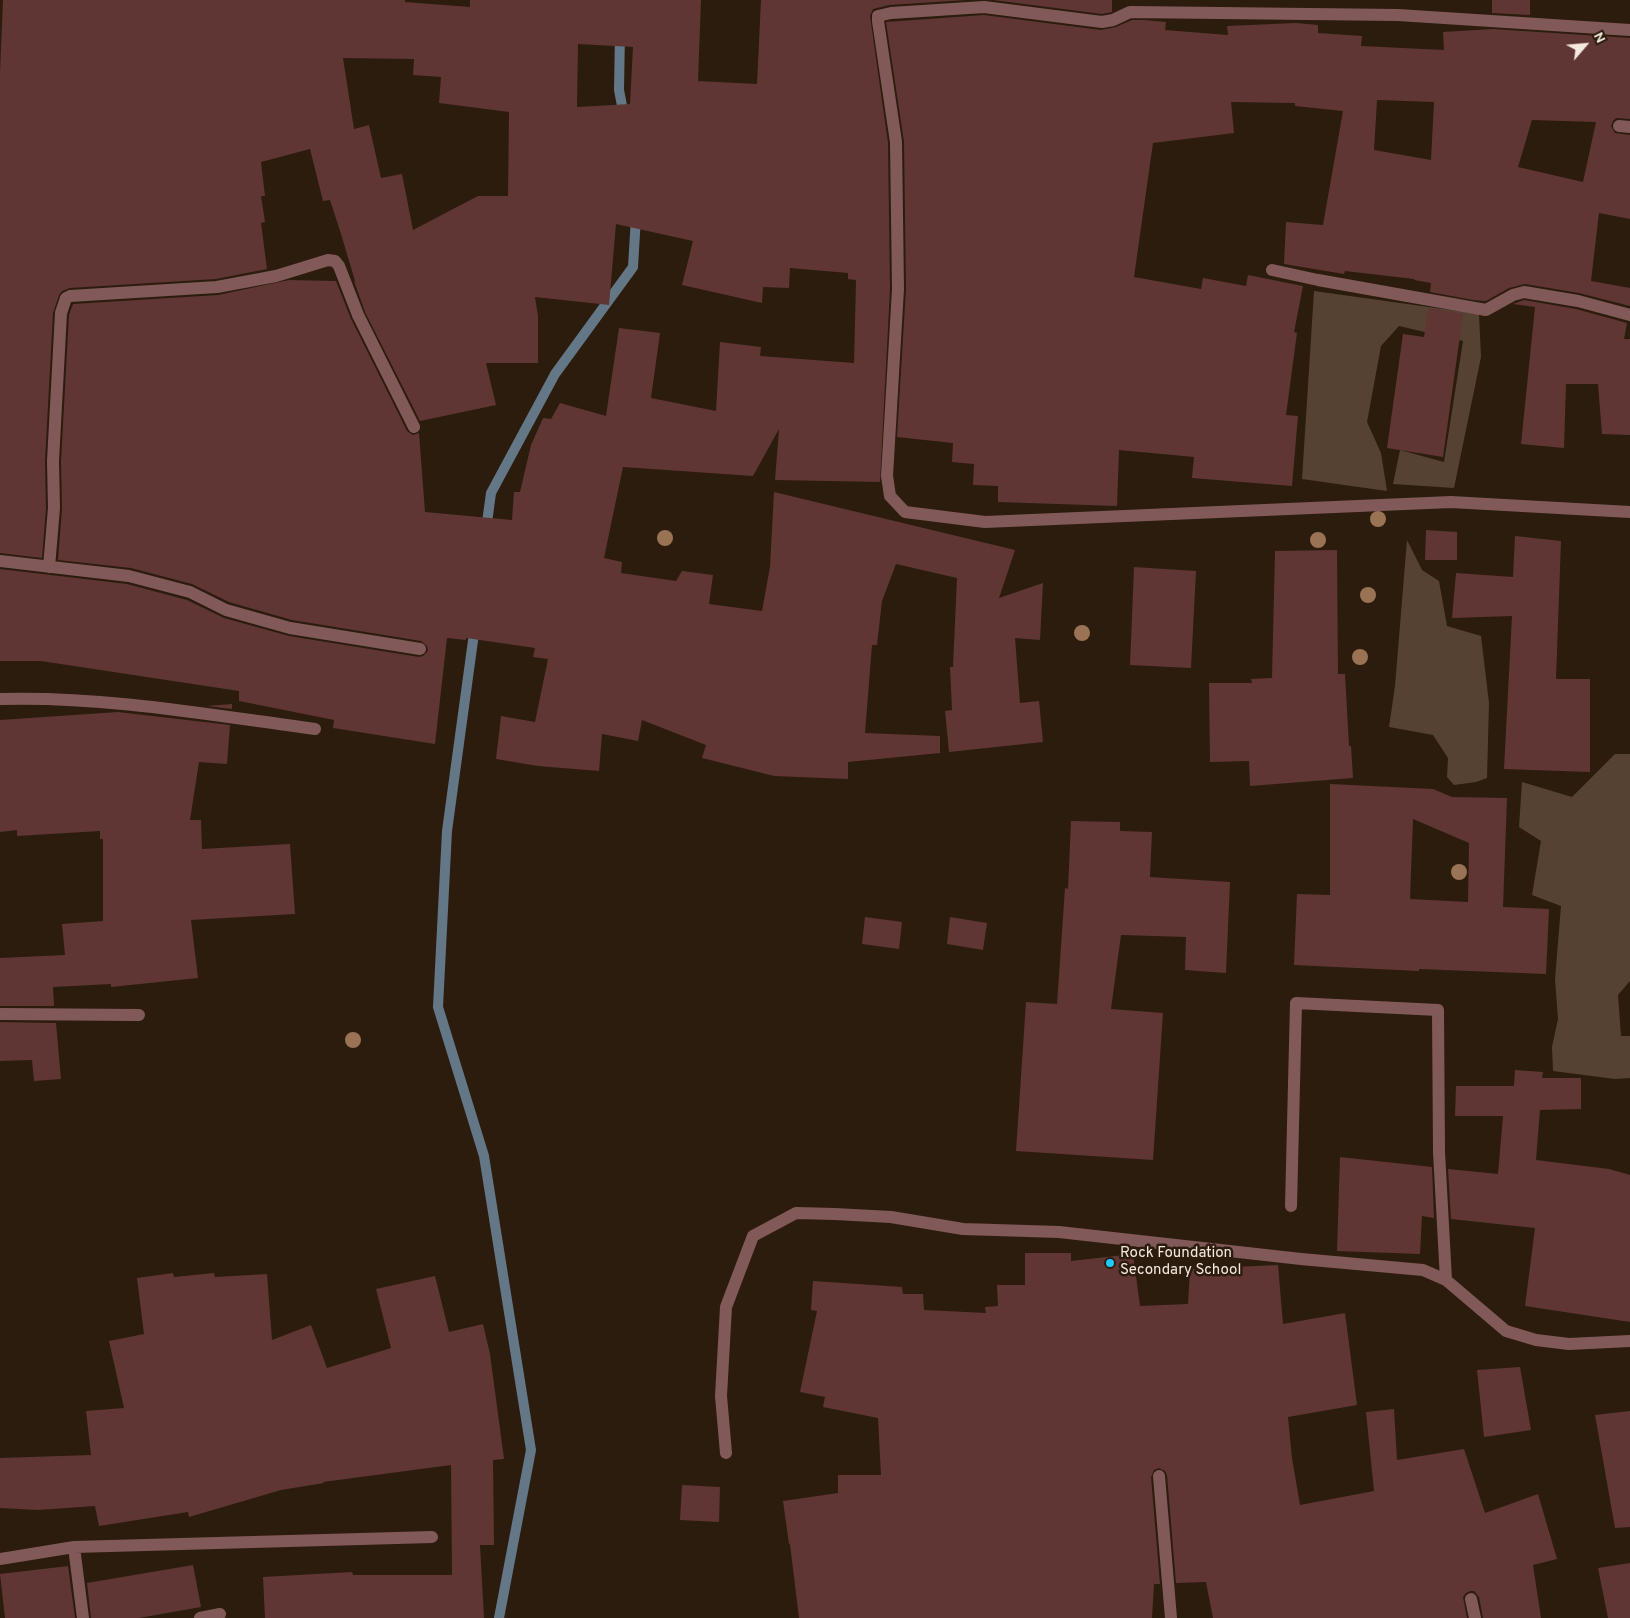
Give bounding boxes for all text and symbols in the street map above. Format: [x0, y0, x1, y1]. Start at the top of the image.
north arrow [1560, 20, 1610, 70]
text: N [1589, 30, 1609, 46]
place label: Rock Foundation Secondary School [1120, 1245, 1241, 1280]
marker: Rock Foundation Secondary School [1104, 1257, 1116, 1269]

